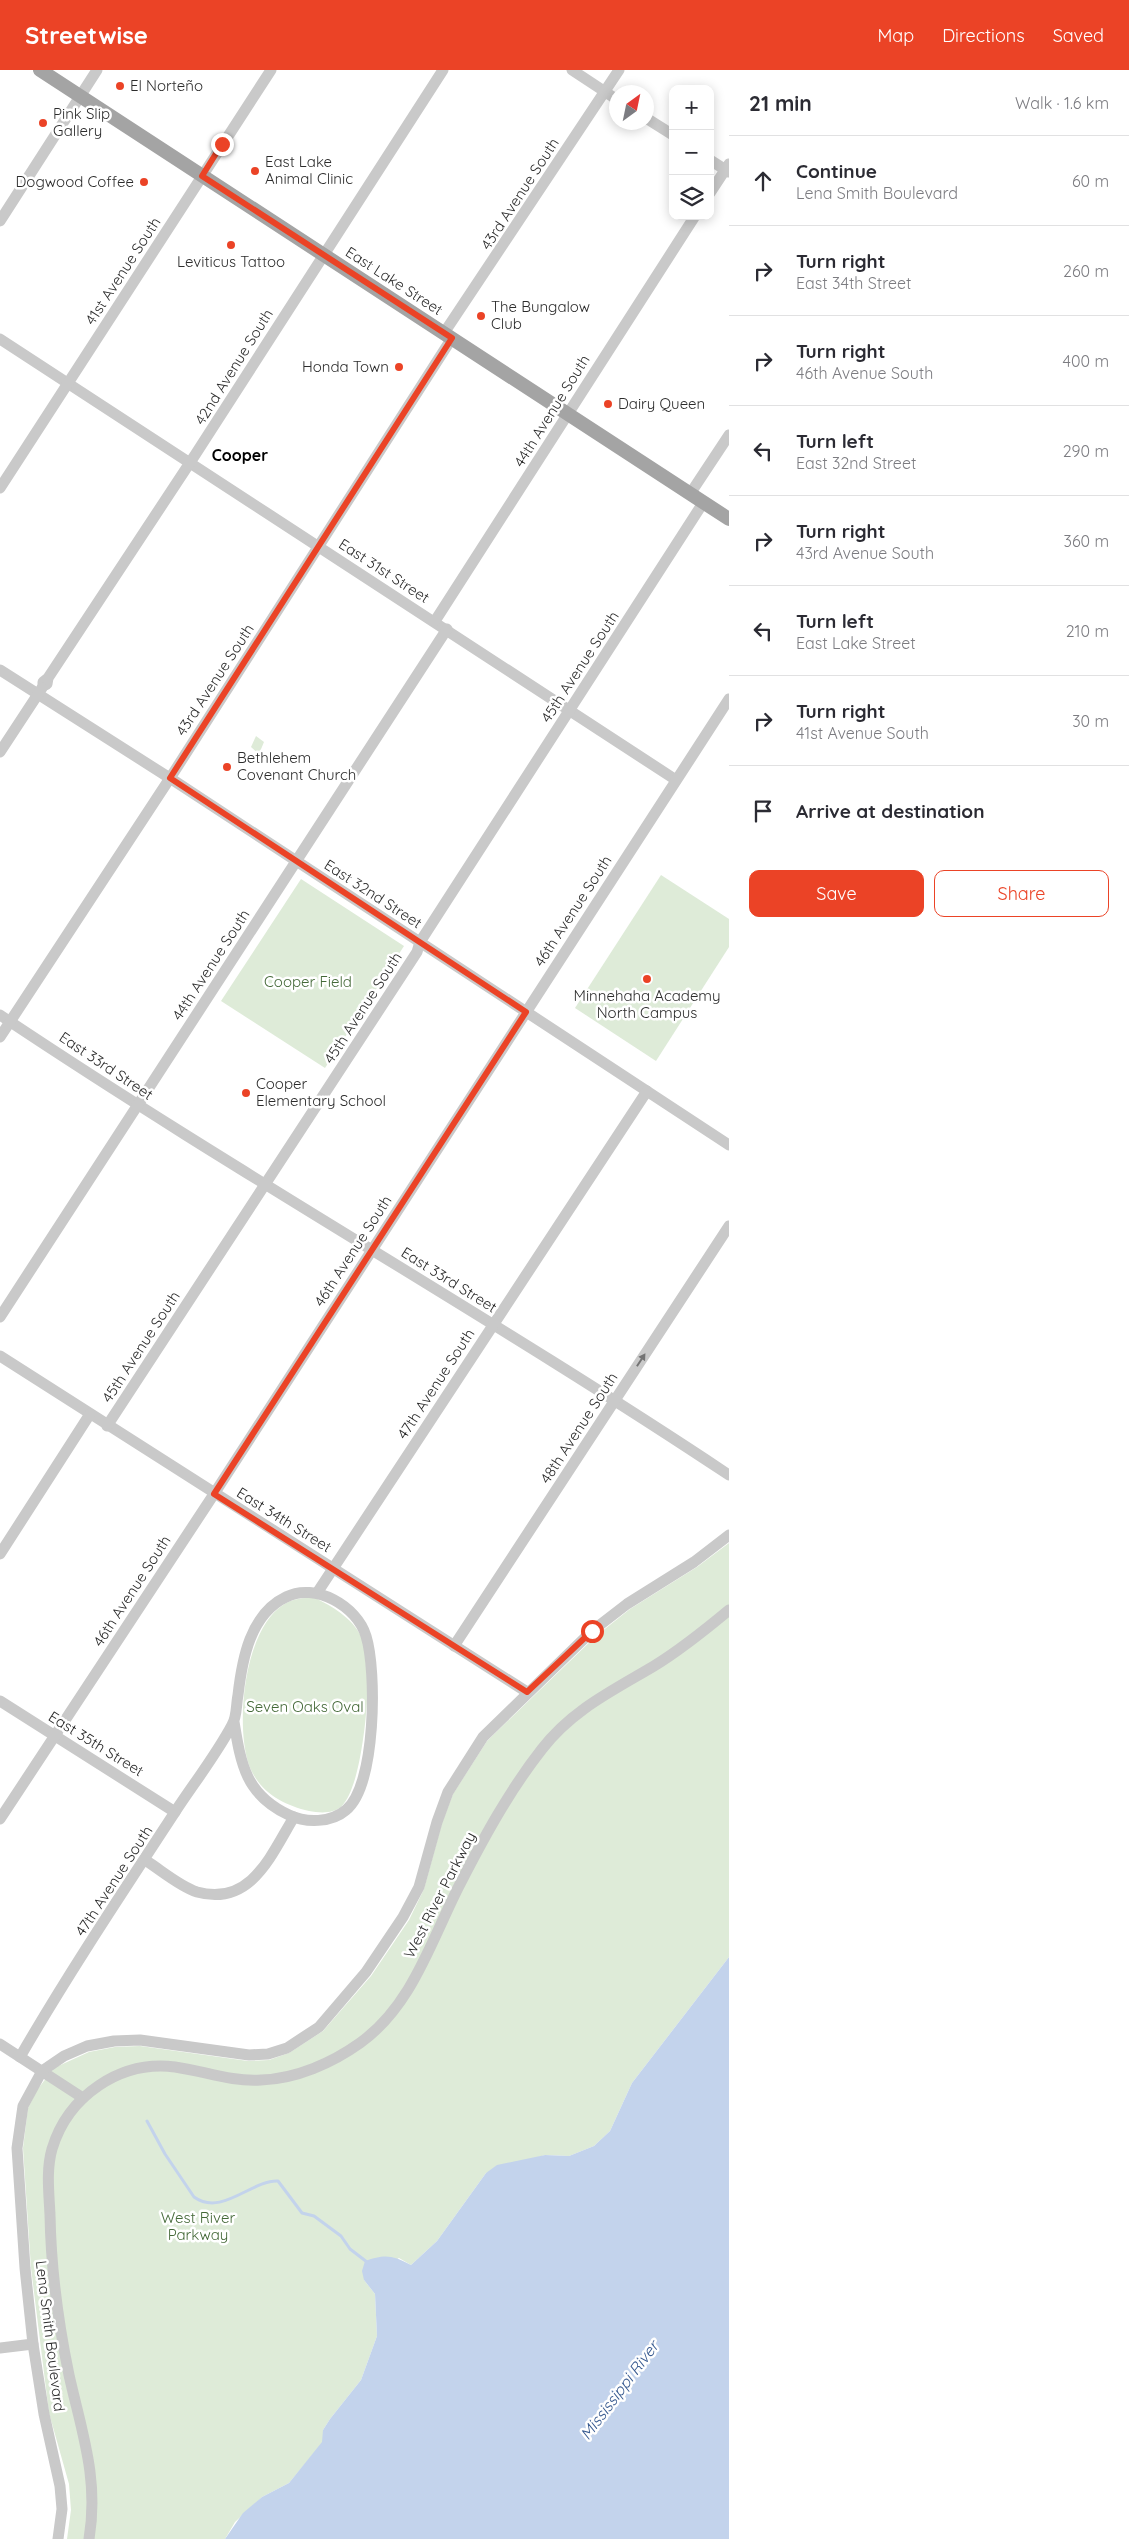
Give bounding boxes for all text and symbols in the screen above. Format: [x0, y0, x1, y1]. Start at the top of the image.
text: Streetwise [25, 20, 148, 50]
text: Map [877, 24, 914, 47]
text: Directions [942, 24, 1025, 47]
text: Saved [1053, 24, 1104, 47]
place label: El Norteño [130, 76, 203, 95]
marker: El Norteño [114, 80, 126, 92]
north arrow [609, 85, 654, 130]
map controls [669, 85, 714, 220]
button: + [669, 85, 714, 130]
text: 21 min [749, 90, 812, 116]
text: Walk · 1.6 km [1015, 93, 1109, 113]
place label: Pink Slip Gallery [53, 104, 110, 140]
marker: Pink Slip Gallery [37, 117, 49, 129]
button: − [669, 130, 714, 175]
route end [211, 133, 234, 156]
street label: 43rd Avenue South [476, 134, 563, 253]
place label: East Lake Animal Clinic [265, 152, 353, 188]
text: Continue [796, 159, 877, 183]
marker: East Lake Animal Clinic [249, 165, 261, 177]
icon: ahead [749, 167, 777, 195]
text: 60 m [1072, 171, 1109, 191]
place label: Dogwood Coffee [15, 172, 134, 191]
button: layers [669, 175, 714, 220]
marker: Dogwood Coffee [138, 176, 150, 188]
text: Lena Smith Boulevard [796, 183, 958, 203]
street label: 41st Avenue South [81, 213, 164, 328]
marker: Leviticus Tattoo [225, 239, 237, 251]
street label: East Lake Street [342, 242, 446, 319]
text: Turn right [796, 249, 885, 273]
place label: Leviticus Tattoo [177, 252, 285, 271]
icon: right [749, 257, 777, 285]
text: 260 m [1063, 261, 1109, 281]
text: East 34th Street [796, 273, 912, 293]
place label: The Bungalow Club [491, 297, 590, 333]
street label: 42nd Avenue South [190, 305, 277, 428]
marker: The Bungalow Club [475, 310, 487, 322]
text: Turn right [796, 339, 885, 363]
icon: right [749, 347, 777, 375]
street label: 44th Avenue South [509, 351, 594, 470]
text: 400 m [1063, 351, 1109, 371]
place label: Honda Town [302, 357, 389, 376]
marker: Honda Town [393, 361, 405, 373]
text: 46th Avenue South [796, 363, 933, 383]
place label: Dairy Queen [618, 394, 705, 413]
marker: Dairy Queen [602, 398, 614, 410]
text: Turn left [796, 429, 874, 453]
icon: left [749, 437, 777, 465]
text: 290 m [1063, 441, 1109, 461]
district label: Cooper [212, 445, 268, 465]
text: East 32nd Street [796, 453, 916, 473]
text: Turn right [796, 519, 885, 543]
icon: right [749, 527, 777, 555]
text: 360 m [1064, 531, 1109, 551]
street label: East 31st Street [335, 534, 433, 607]
text: 43rd Avenue South [796, 543, 934, 563]
street label: 45th Avenue South [537, 607, 623, 726]
text: Turn left [796, 609, 874, 633]
icon: left [749, 617, 777, 645]
street label: 43rd Avenue South [171, 620, 258, 739]
text: 210 m [1066, 621, 1109, 641]
text: East Lake Street [796, 633, 916, 653]
text: Turn right [796, 699, 885, 723]
icon: right [749, 707, 777, 735]
text: 30 m [1072, 711, 1109, 731]
text: 41st Avenue South [796, 723, 929, 743]
place label: Bethlehem Covenant Church [237, 748, 356, 784]
marker: Bethlehem Covenant Church [221, 761, 233, 773]
icon: arrive [749, 797, 777, 825]
text: Arrive at destination [796, 799, 985, 823]
street label: 46th Avenue South [530, 852, 616, 970]
street label: East 32nd Street [321, 855, 426, 932]
button: Save [749, 870, 924, 917]
button: Share [934, 870, 1109, 917]
street label: 44th Avenue South [168, 906, 254, 1024]
street label: 45th Avenue South [320, 948, 406, 1067]
park label: Cooper Field [264, 972, 352, 991]
marker: Minnehaha Academy North Campus [641, 973, 653, 985]
place label: Minnehaha Academy North Campus [573, 986, 721, 1022]
street label: East 33rd Street [56, 1027, 157, 1104]
place label: Cooper Elementary School [256, 1074, 386, 1110]
marker: Cooper Elementary School [240, 1087, 252, 1099]
street label: 46th Avenue South [310, 1192, 396, 1310]
street label: East 33rd Street [398, 1243, 501, 1317]
street label: 45th Avenue South [98, 1287, 184, 1406]
street label: 47th Avenue South [393, 1325, 478, 1443]
one-way arrow [636, 1354, 646, 1367]
street label: 48th Avenue South [536, 1369, 622, 1487]
street label: East 34th Street [233, 1483, 335, 1556]
street label: 46th Avenue South [89, 1532, 175, 1650]
route start [581, 1620, 604, 1643]
park label: Seven Oaks Oval [246, 1697, 364, 1716]
street label: East 35th Street [45, 1707, 147, 1780]
street label: 47th Avenue South [71, 1822, 156, 1940]
street label: West River Parkway [400, 1828, 480, 1961]
park label: West River Parkway [161, 2208, 235, 2244]
street label: Lena Smith Boulevard [32, 2259, 69, 2412]
water label: Mississippi River [575, 2335, 664, 2443]

